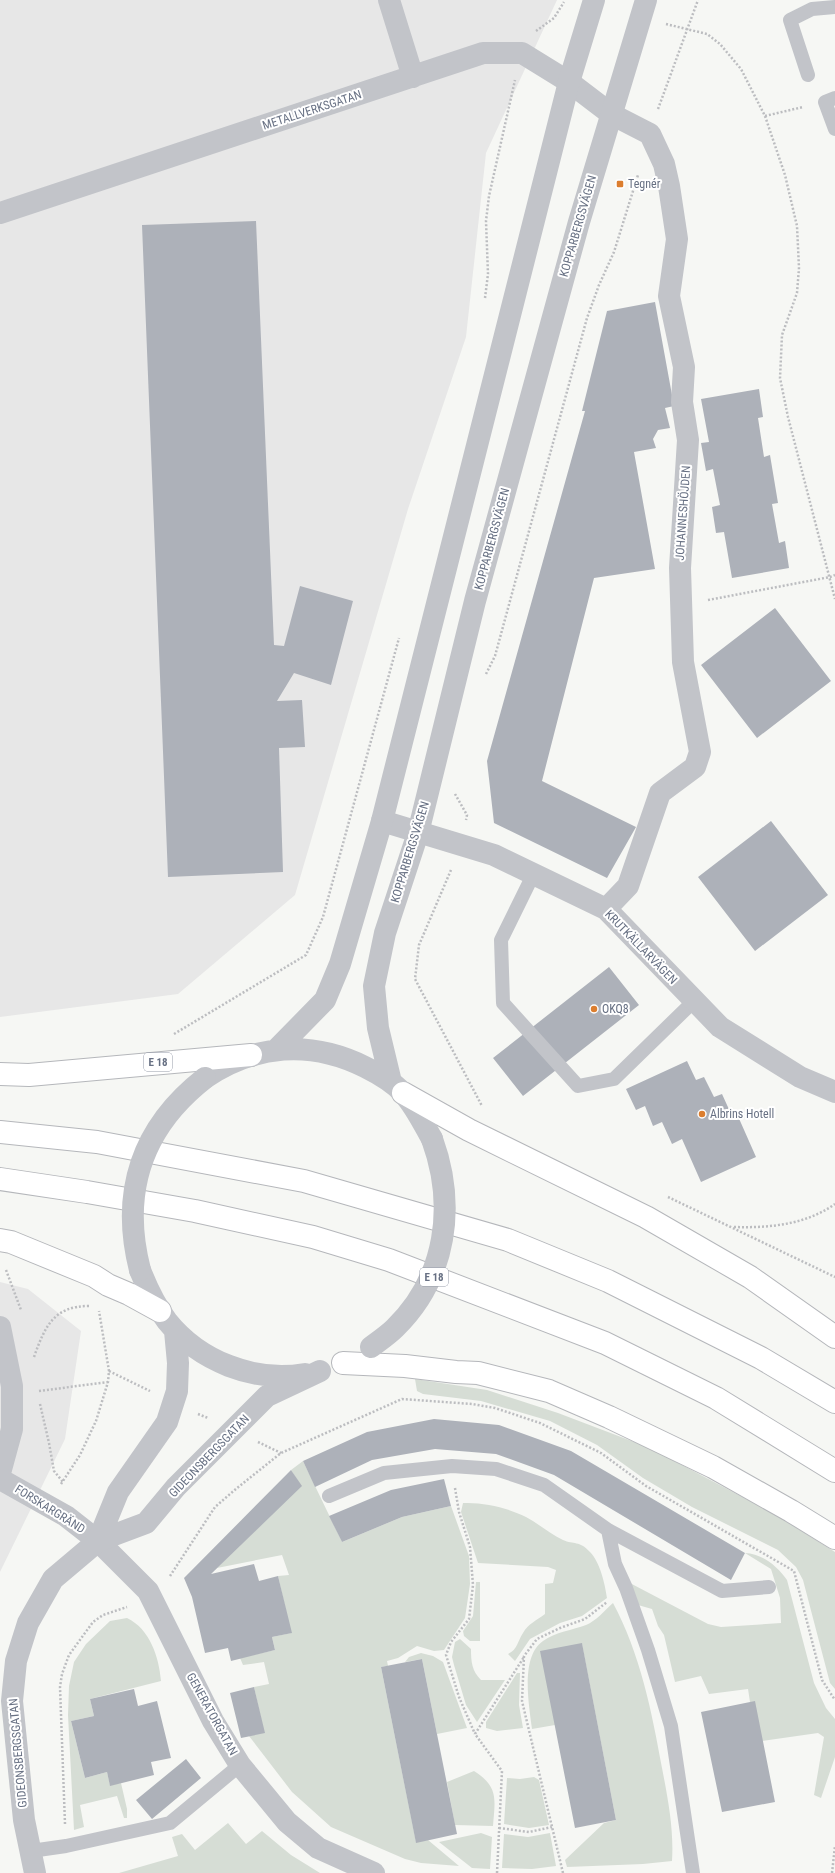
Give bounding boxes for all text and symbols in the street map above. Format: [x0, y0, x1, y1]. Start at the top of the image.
street label: METALLVERKSGATAN [261, 87, 363, 133]
street label: KOPPARBERGSVÄGEN [556, 173, 599, 278]
place label: Tegnér [628, 177, 661, 191]
marker: Tegnér [615, 179, 625, 189]
street label: JOHANNESHÖJDEN [672, 465, 693, 561]
street label: KOPPARBERGSVÄGEN [471, 486, 512, 592]
street label: KOPPARBERGSVÄGEN [387, 799, 432, 904]
street label: KRUTKÄLLARVÄGEN [602, 906, 681, 987]
place label: OKQ8 [602, 1002, 629, 1016]
marker: OKQ8 [589, 1004, 599, 1014]
road number: E 18 [144, 1053, 172, 1071]
place label: Albrins Hotell [710, 1107, 774, 1121]
marker: Albrins Hotell [697, 1109, 707, 1119]
road number: E 18 [420, 1268, 448, 1286]
street label: GIDEONSBERGSGATAN [166, 1412, 252, 1500]
street label: FORSKARGRÄND [12, 1481, 88, 1536]
street label: GENERATORGATAN [184, 1670, 240, 1758]
street label: GIDEONSBERGSGATAN [6, 1698, 30, 1808]

